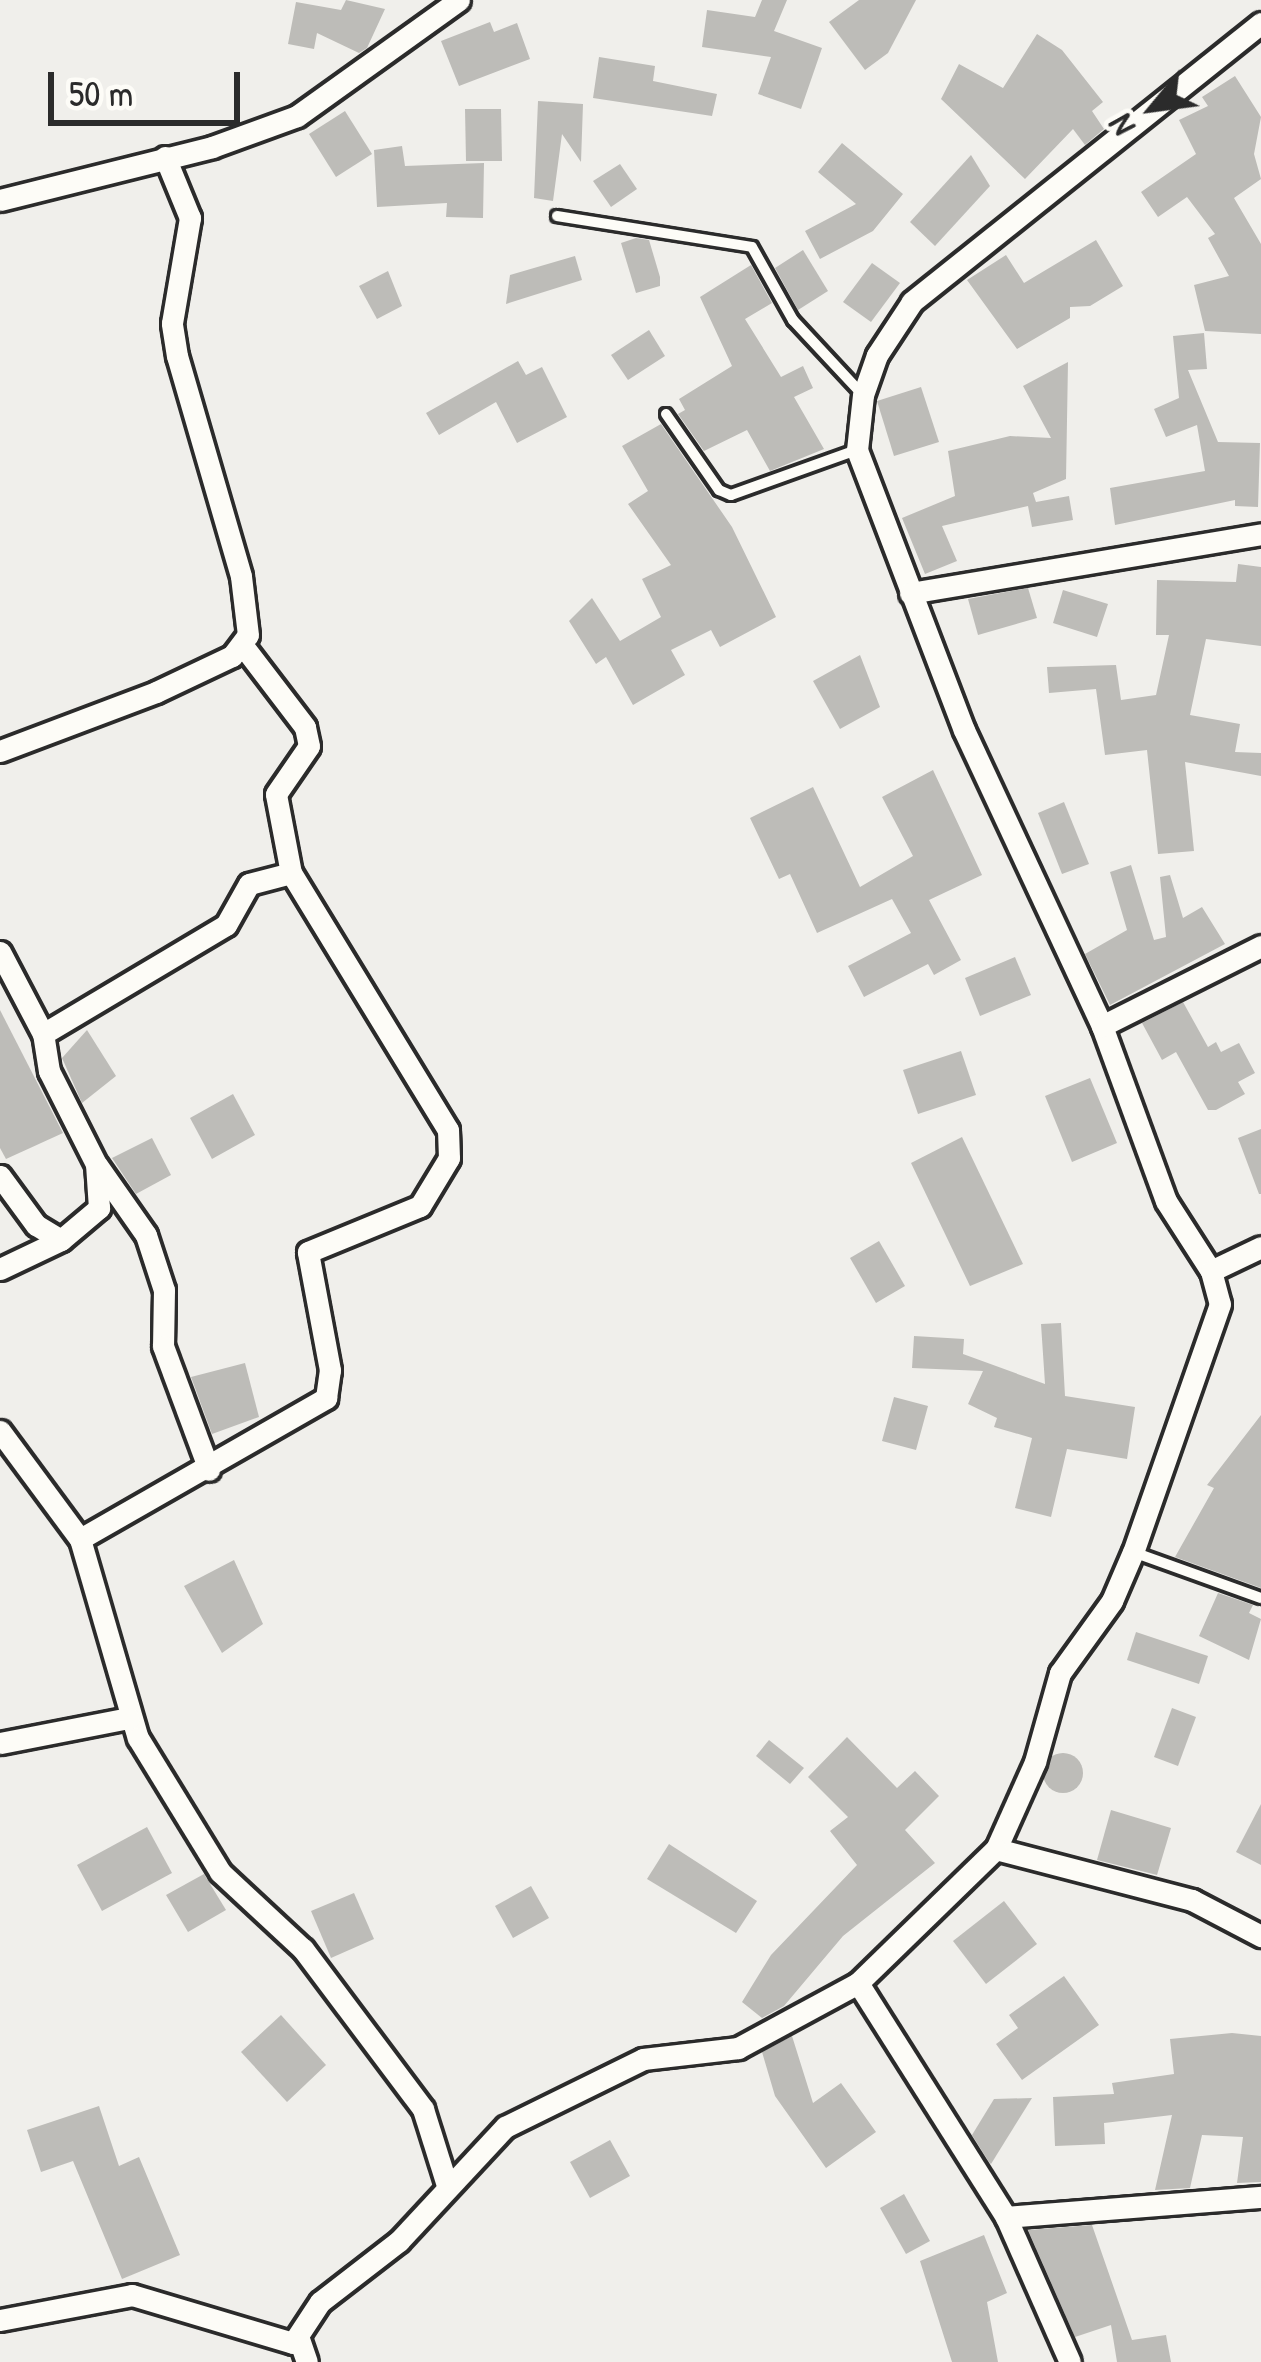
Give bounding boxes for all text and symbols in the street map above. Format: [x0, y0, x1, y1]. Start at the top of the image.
scale bar [54, 48, 246, 122]
north arrow [1093, 48, 1213, 168]
text: 50 m [69, 68, 133, 117]
text: N [1098, 107, 1145, 144]

